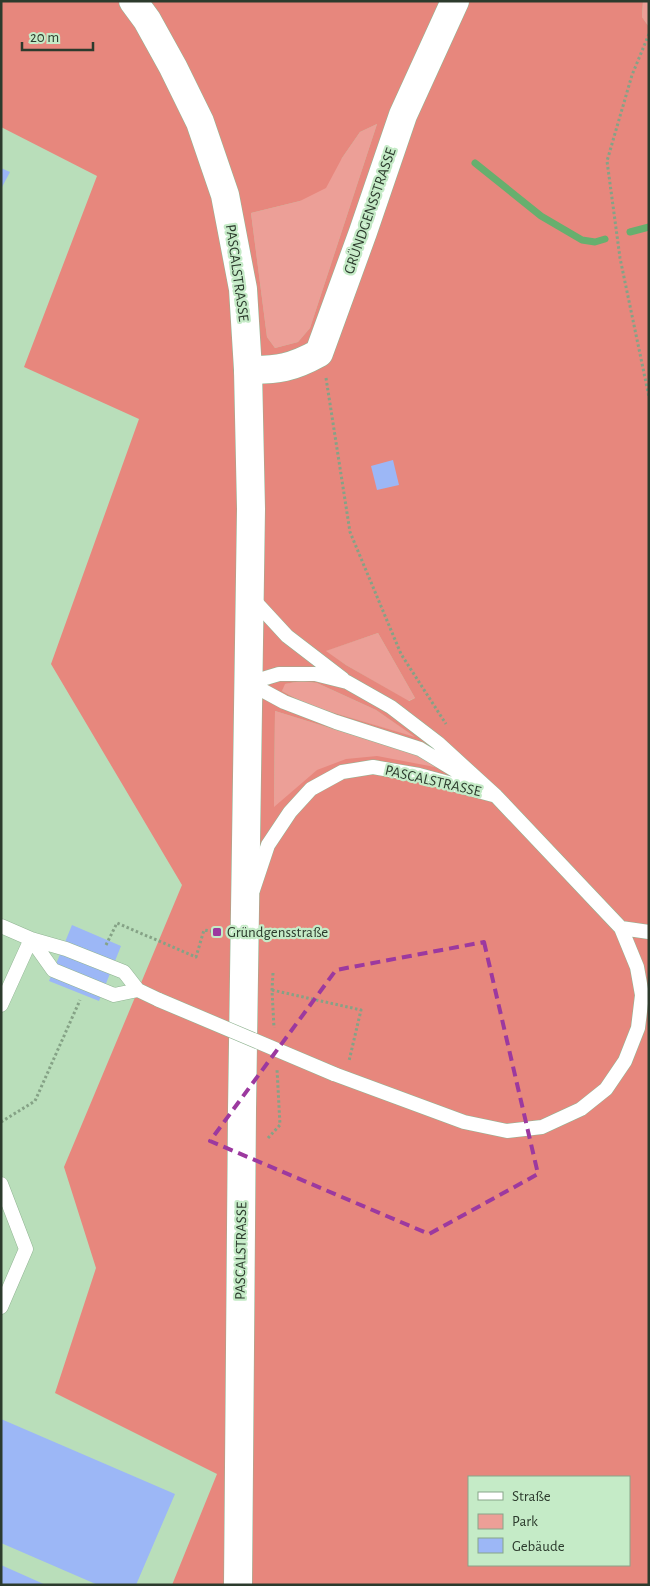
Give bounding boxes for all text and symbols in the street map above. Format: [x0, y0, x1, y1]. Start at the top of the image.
scale bar [22, 20, 94, 52]
text: 20 m [30, 30, 59, 45]
street label: GRÜNDGENSSTRASSE [339, 145, 399, 276]
street label: PASCALSTRASSE [223, 223, 251, 323]
street label: PASCALSTRASSE [384, 763, 482, 799]
place label: Gründgensstraße [227, 925, 328, 940]
marker: Gründgensstraße [211, 926, 223, 938]
street label: PASCALSTRASSE [233, 1202, 249, 1300]
legend [468, 1476, 630, 1566]
text: Straße [512, 1489, 551, 1504]
text: Park [512, 1514, 538, 1529]
text: Gebäude [512, 1539, 565, 1554]

